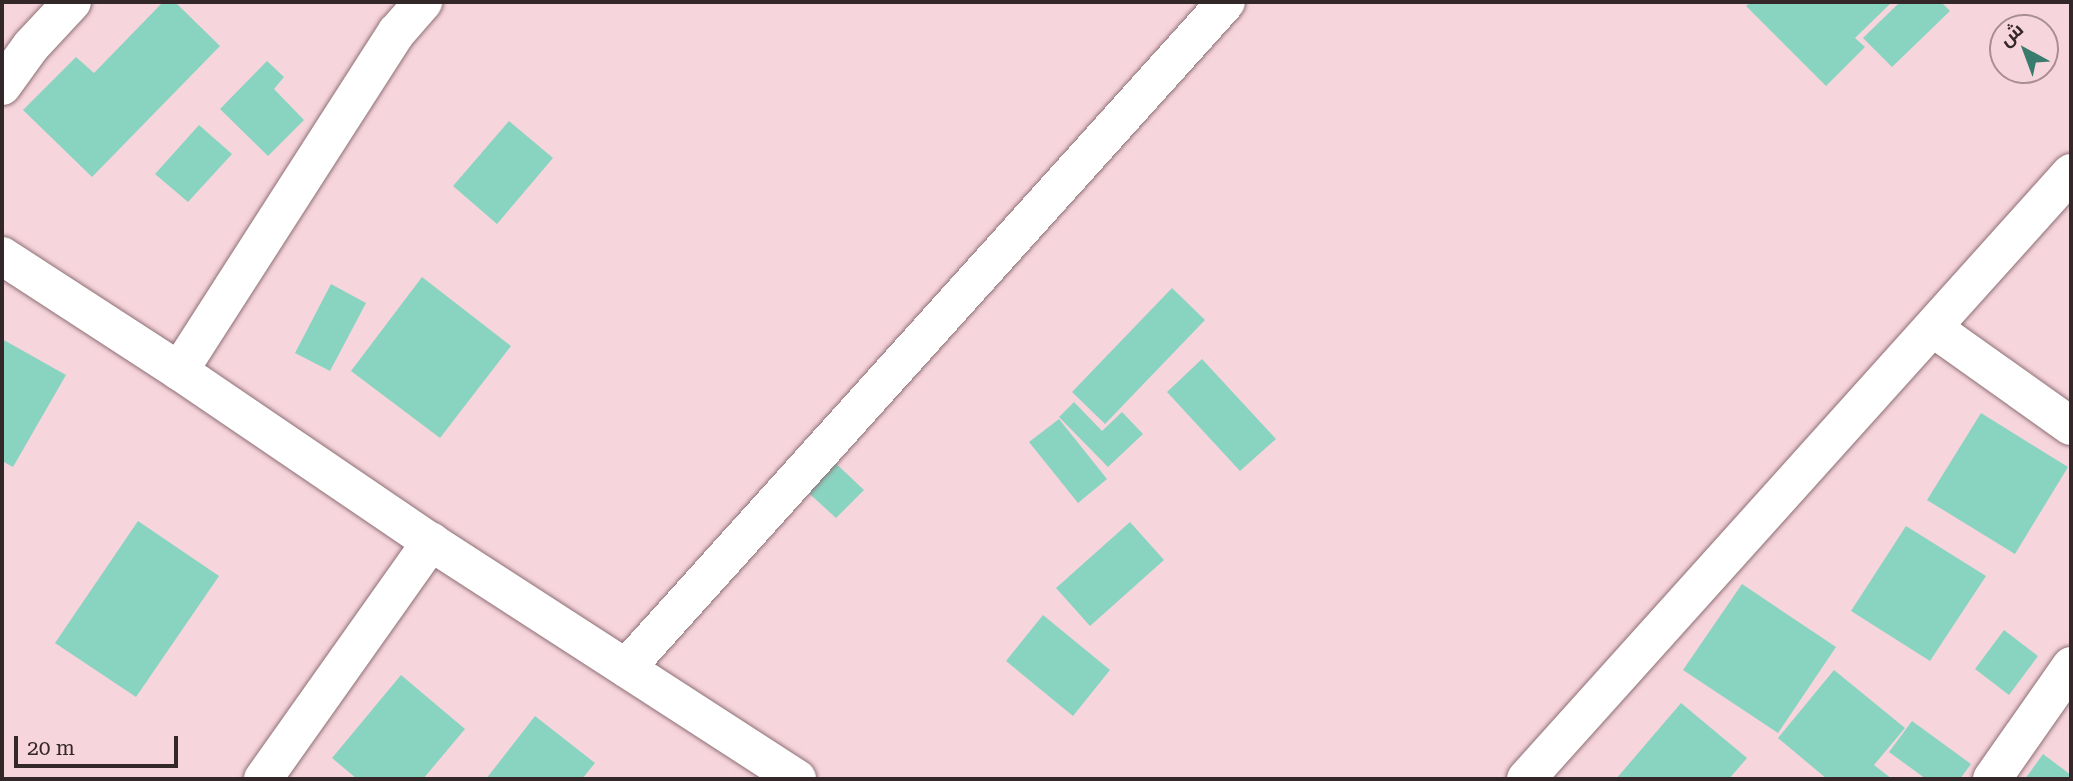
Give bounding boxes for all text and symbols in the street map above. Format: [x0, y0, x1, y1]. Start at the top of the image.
north arrow [1989, 14, 2059, 84]
text: ش [1994, 18, 2028, 51]
scale bar [18, 722, 182, 766]
text: 20 m [27, 736, 75, 760]

